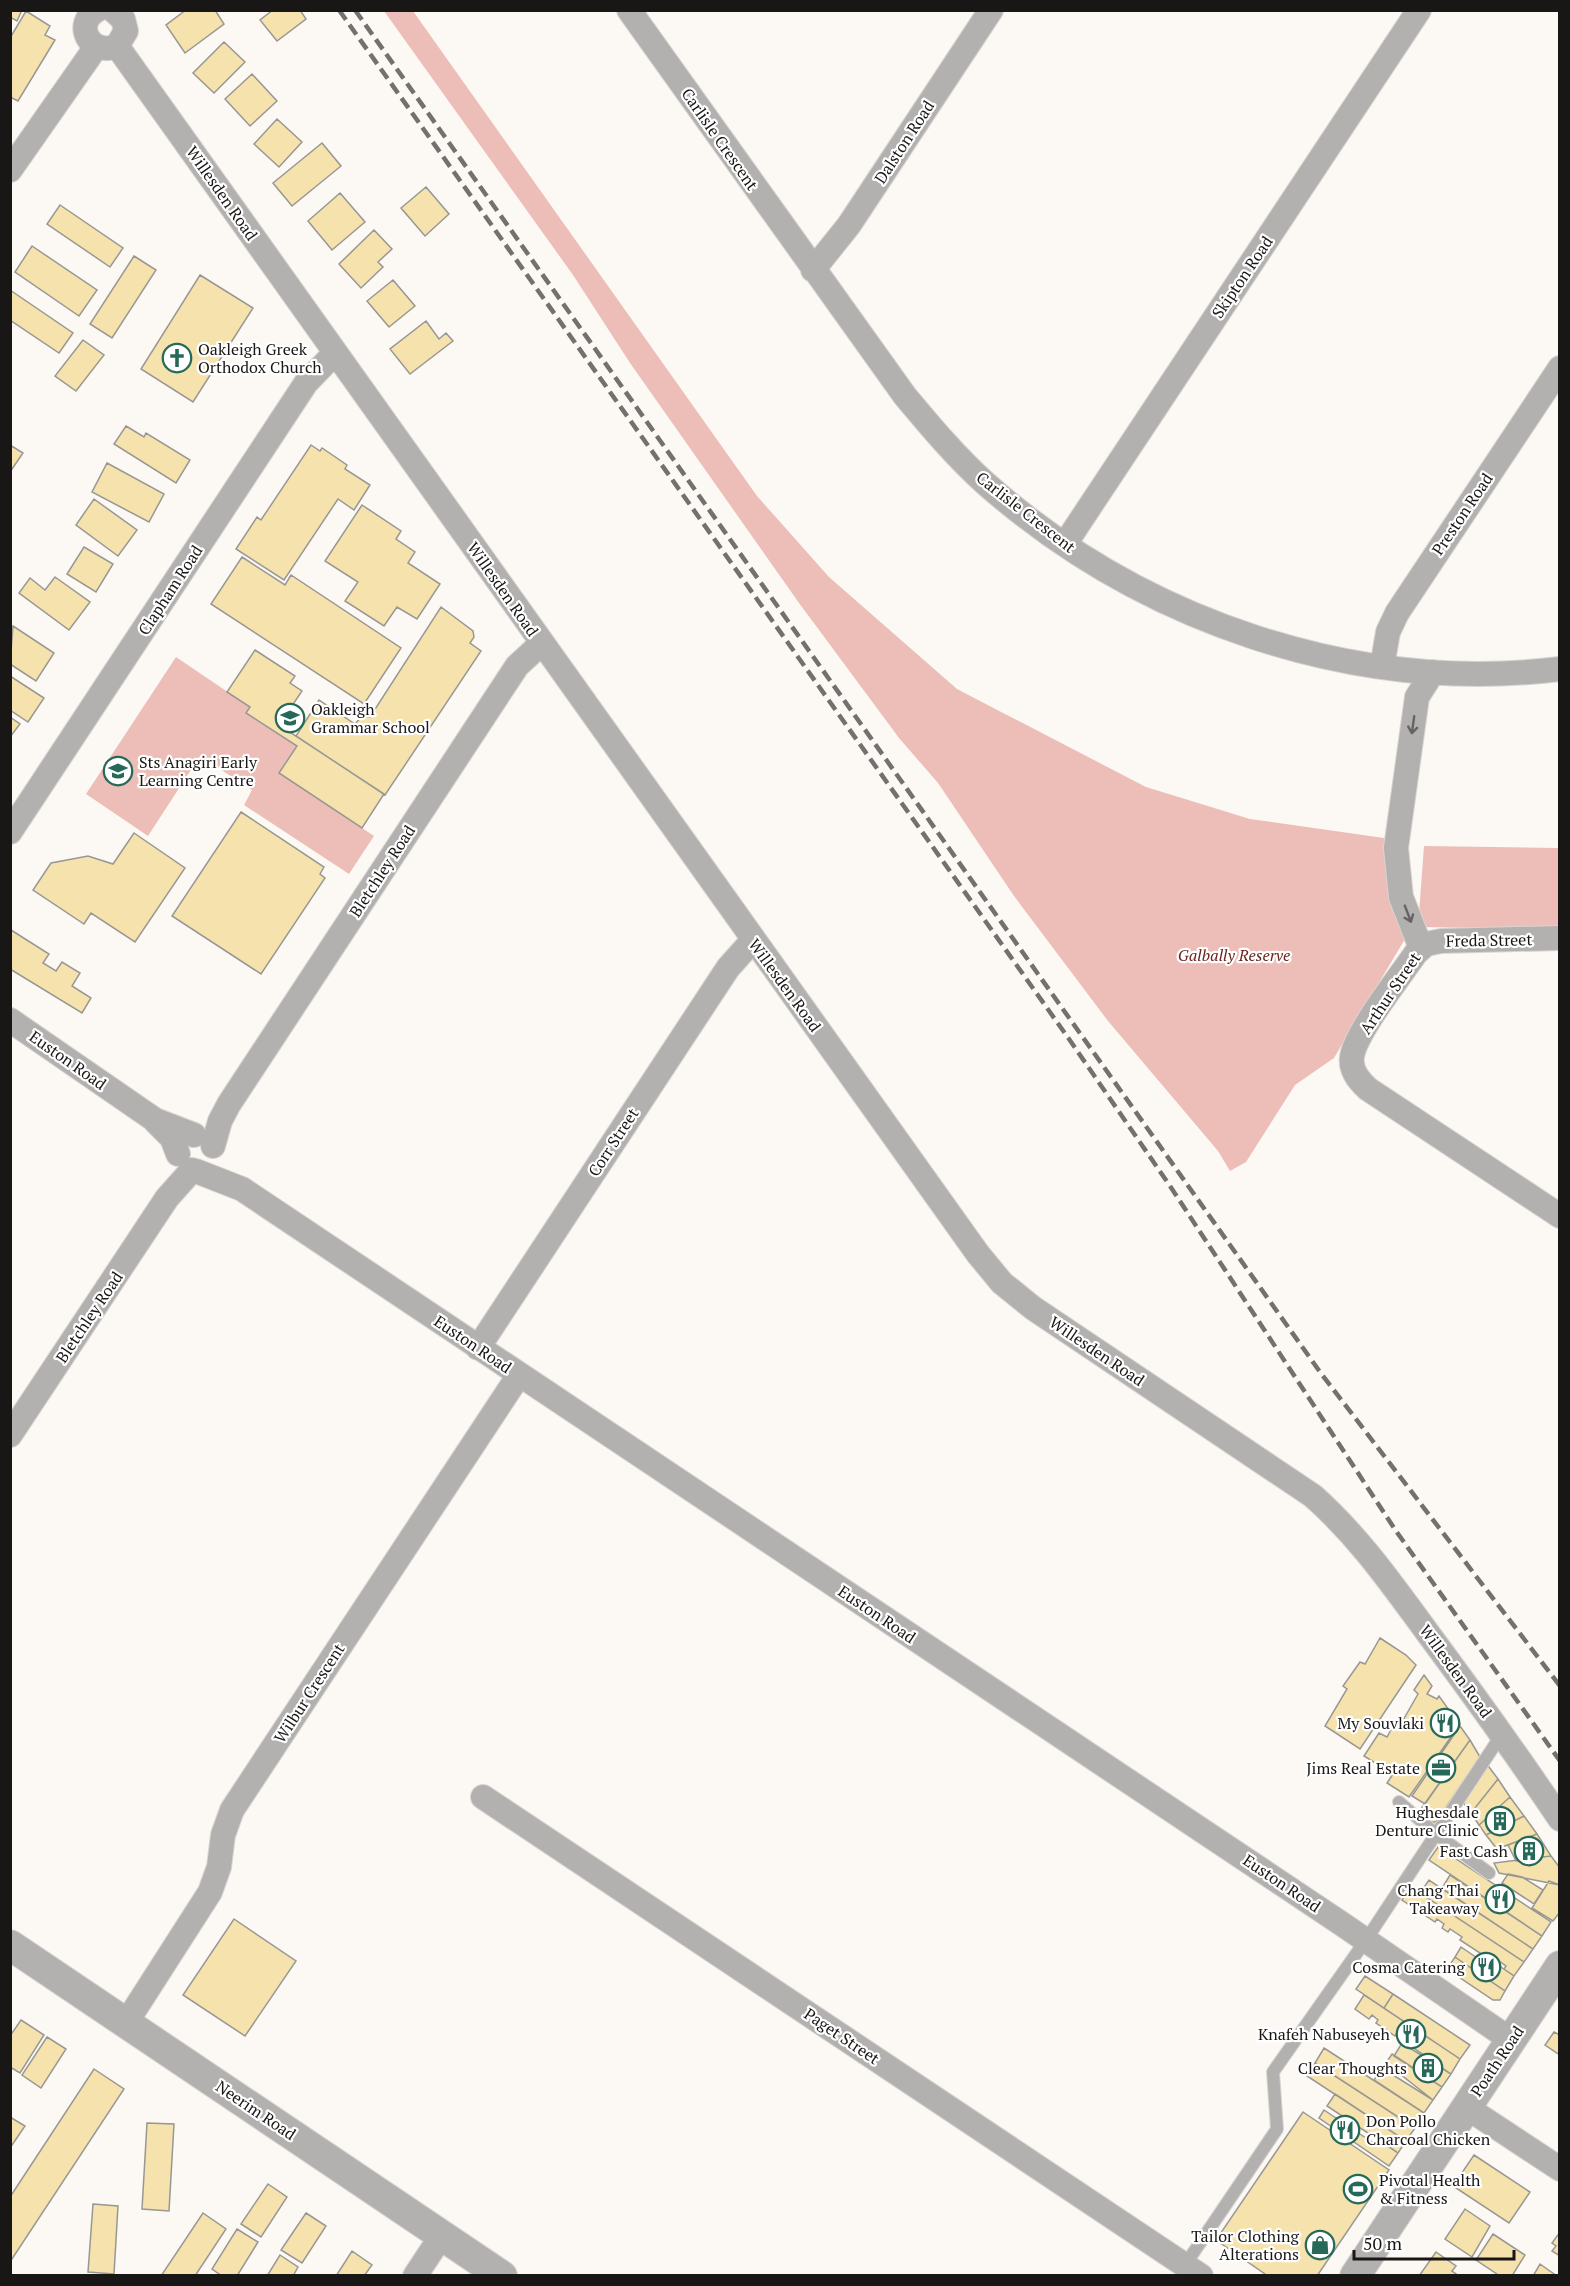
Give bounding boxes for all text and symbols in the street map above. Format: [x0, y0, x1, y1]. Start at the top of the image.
street label: Carlisle Crescent [677, 84, 763, 194]
street label: Dalston Road [869, 96, 939, 188]
street label: Willesden Road [181, 141, 263, 245]
street label: Skipton Road [1206, 232, 1278, 322]
place label: Oakleigh Greek Orthodox Church [198, 338, 322, 378]
church icon: Oakleigh Greek Orthodox Church [161, 342, 193, 374]
street label: Carlisle Crescent [972, 466, 1080, 558]
street label: Preston Road [1426, 469, 1498, 559]
street label: Willesden Road [462, 537, 544, 641]
street label: Clapham Road [133, 541, 207, 639]
place label: Oakleigh Grammar School [311, 698, 430, 738]
school or university icon: Oakleigh Grammar School [274, 702, 306, 734]
one-way arrow [1408, 714, 1419, 734]
place label: Sts Anagiri Early Learning Centre [139, 751, 258, 791]
school or university icon: Sts Anagiri Early Learning Centre [102, 755, 134, 787]
street label: Bletchley Road [344, 821, 420, 921]
one-way arrow [1403, 905, 1414, 923]
street label: Freda Street [1446, 928, 1532, 952]
street label: Willesden Road [744, 934, 826, 1036]
park label: Galbally Reserve [1178, 944, 1290, 966]
street label: Arthur Street [1355, 948, 1426, 1038]
street label: Euston Road [25, 1025, 111, 1095]
street label: Corr Street [583, 1103, 643, 1181]
street label: Bletchley Road [50, 1267, 128, 1367]
street label: Euston Road [430, 1310, 516, 1378]
street label: Willesden Road [1045, 1311, 1149, 1391]
street label: Euston Road [834, 1580, 920, 1648]
street label: Willesden Road [1415, 1620, 1497, 1722]
street label: Wilbur Crescent [269, 1639, 349, 1747]
restaurant icon: My Souvlaki [1429, 1707, 1461, 1739]
place label: My Souvlaki [1337, 1712, 1424, 1734]
office icon: Jims Real Estate [1425, 1752, 1457, 1784]
place label: Jims Real Estate [1306, 1757, 1420, 1779]
place label: Hughesdale Denture Clinic [1375, 1801, 1479, 1841]
building icon: Hughesdale Denture Clinic [1484, 1805, 1516, 1837]
building icon: Fast Cash [1513, 1835, 1545, 1867]
place label: Fast Cash [1440, 1840, 1509, 1862]
street label: Euston Road [1239, 1849, 1325, 1917]
place label: Chang Thai Takeaway [1397, 1879, 1480, 1919]
restaurant icon: Chang Thai Takeaway [1484, 1883, 1516, 1915]
restaurant icon: Cosma Catering [1470, 1951, 1502, 1983]
place label: Cosma Catering [1352, 1956, 1466, 1978]
street label: Paget Street [800, 2003, 884, 2069]
restaurant icon: Knafeh Nabuseyeh [1395, 2018, 1427, 2050]
street label: Poath Road [1465, 2021, 1529, 2101]
place label: Knafeh Nabuseyeh [1258, 2023, 1391, 2045]
building icon: Clear Thoughts [1412, 2052, 1444, 2084]
place label: Clear Thoughts [1298, 2057, 1407, 2079]
street label: Neerim Road [212, 2075, 300, 2145]
place label: Don Pollo Charcoal Chicken [1366, 2110, 1491, 2150]
restaurant icon: Don Pollo Charcoal Chicken [1329, 2114, 1361, 2146]
place label: Pivotal Health & Fitness [1379, 2169, 1481, 2209]
sports icon: Pivotal Health & Fitness [1342, 2173, 1374, 2205]
scale bar [1354, 2223, 1514, 2261]
place label: Tailor Clothing Alterations [1191, 2225, 1300, 2265]
shop icon: Tailor Clothing Alterations [1304, 2229, 1336, 2261]
text: 50 m [1363, 2231, 1403, 2255]

